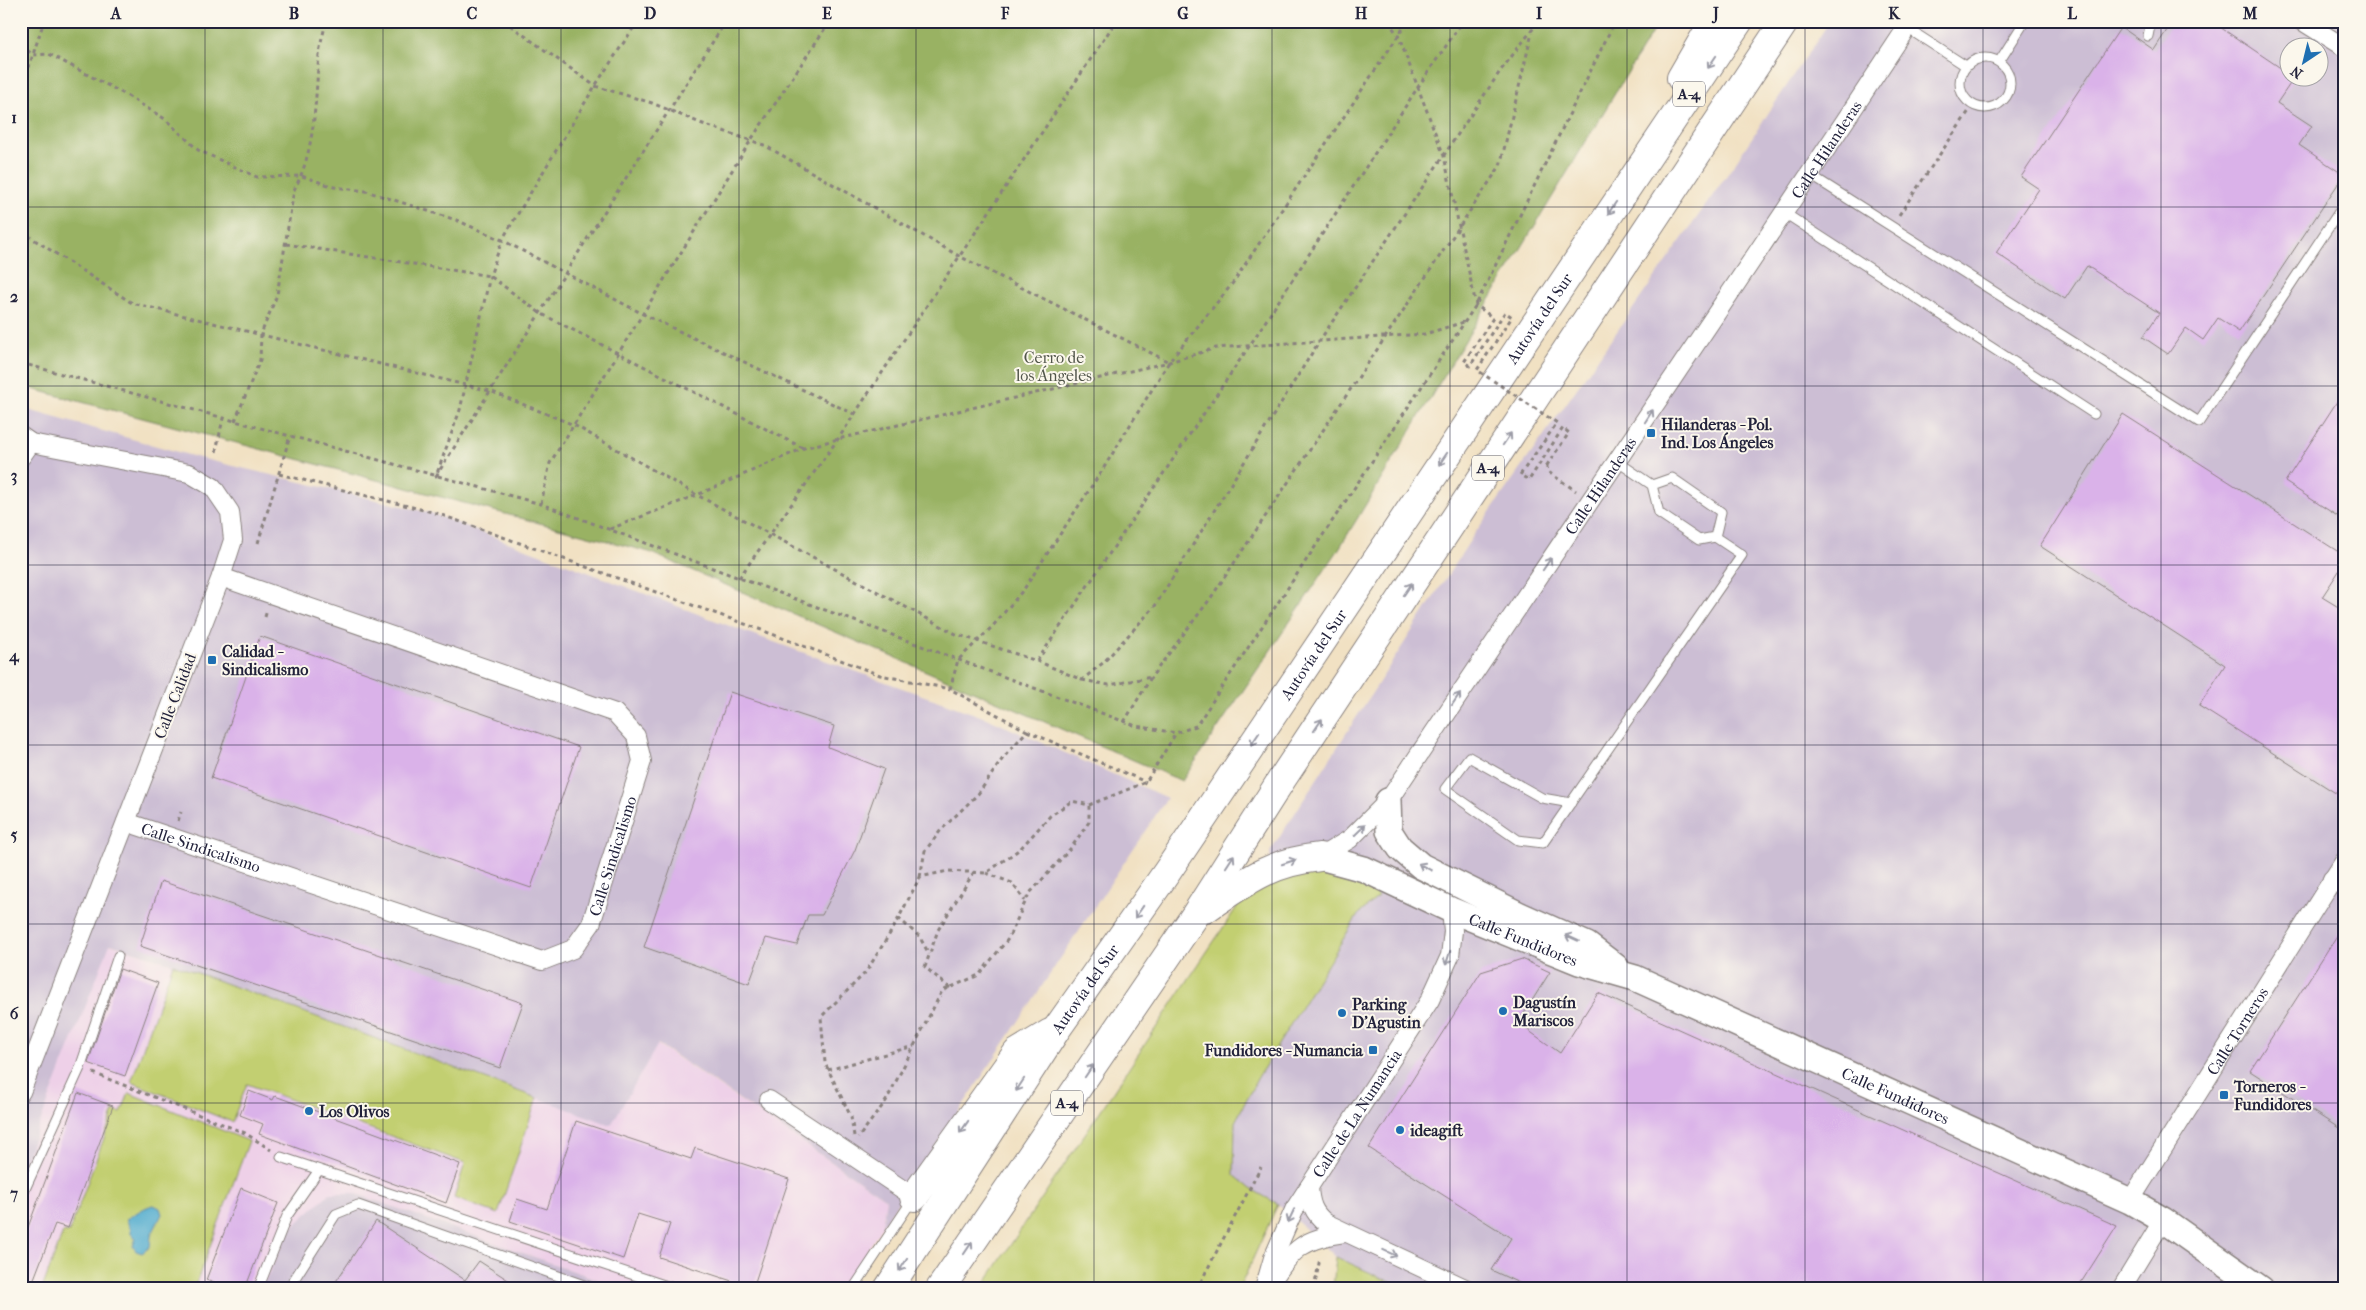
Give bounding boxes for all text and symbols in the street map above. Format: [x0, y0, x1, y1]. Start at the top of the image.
text: A [110, 4, 122, 23]
text: B [289, 4, 299, 23]
text: C [467, 4, 478, 23]
text: D [644, 4, 656, 23]
text: E [822, 4, 832, 23]
text: F [1000, 4, 1010, 23]
text: G [1177, 4, 1189, 23]
text: H [1355, 4, 1368, 23]
text: I [1536, 4, 1543, 23]
text: J [1711, 4, 1719, 24]
text: K [1888, 4, 1901, 23]
text: L [2067, 4, 2077, 23]
text: M [2242, 4, 2258, 23]
north arrow [2278, 38, 2328, 88]
one-way arrow [1707, 54, 1717, 68]
text: N [2287, 62, 2306, 82]
road number: A-4 [1673, 82, 1705, 106]
street label: Calle Hilanderas [1787, 97, 1866, 202]
text: 1 [11, 108, 17, 127]
one-way arrow [1607, 201, 1617, 215]
street label: Autovía del Sur [1501, 269, 1576, 368]
text: 2 [10, 287, 18, 306]
park label: Cerro de los Ángeles [1015, 348, 1092, 385]
one-way arrow [1643, 409, 1654, 423]
place label: Hilanderas - Pol. Ind. Los Ángeles [1661, 415, 1774, 453]
marker: Hilanderas - Pol. Ind. Los Ángeles [1645, 427, 1657, 439]
one-way arrow [1503, 433, 1513, 447]
street label: Calle Hilanderas [1561, 433, 1640, 538]
one-way arrow [1438, 451, 1448, 465]
road number: A-4 [1472, 456, 1504, 480]
text: 3 [11, 466, 17, 486]
one-way arrow [1542, 558, 1552, 572]
one-way arrow [1403, 583, 1413, 597]
street label: Autovía del Sur [1276, 605, 1351, 704]
place label: Calidad - Sindicalismo [222, 642, 308, 679]
text: 4 [8, 646, 20, 666]
street label: Calle Calidad [150, 650, 200, 742]
marker: Calidad - Sindicalismo [206, 654, 218, 666]
one-way arrow [1452, 693, 1462, 707]
one-way arrow [1313, 718, 1323, 732]
one-way arrow [1250, 732, 1261, 746]
street label: Calle Sindicalismo [585, 794, 640, 918]
street label: Calle Sindicalismo [139, 818, 263, 876]
one-way arrow [1354, 823, 1366, 836]
text: 5 [11, 825, 18, 844]
one-way arrow [1224, 854, 1235, 868]
one-way arrow [1281, 856, 1297, 866]
one-way arrow [1418, 862, 1433, 872]
one-way arrow [1134, 904, 1144, 918]
street label: Calle Fundidores [1466, 909, 1581, 970]
one-way arrow [1565, 933, 1580, 942]
street label: Autovía del Sur [1046, 940, 1123, 1038]
one-way arrow [1443, 950, 1453, 966]
street label: Calle Torneros [2202, 983, 2272, 1078]
place label: Dagustín Mariscos [1512, 993, 1577, 1030]
place label: Parking D'Agustin [1352, 995, 1422, 1033]
text: 6 [10, 1004, 19, 1023]
marker: Dagustín Mariscos [1497, 1005, 1509, 1017]
marker: Parking D'Agustin [1336, 1007, 1348, 1019]
place label: Fundidores - Numancia [1204, 1041, 1364, 1060]
marker: Fundidores - Numancia [1367, 1044, 1379, 1056]
street label: Calle de La Numancia [1308, 1045, 1405, 1181]
street label: Calle Fundidores [1839, 1063, 1952, 1128]
one-way arrow [1084, 1064, 1094, 1078]
place label: Torneros - Fundidores [2233, 1077, 2312, 1114]
one-way arrow [1015, 1078, 1025, 1092]
marker: Torneros - Fundidores [2218, 1089, 2230, 1101]
road number: A-4 [1051, 1090, 1083, 1116]
place label: Los Olivos [319, 1102, 390, 1121]
marker: Los Olivos [303, 1105, 315, 1117]
one-way arrow [959, 1120, 969, 1134]
place label: ideagift [1409, 1121, 1463, 1141]
marker: ideagift [1394, 1124, 1406, 1136]
text: 7 [9, 1184, 18, 1203]
one-way arrow [1286, 1208, 1296, 1223]
one-way arrow [963, 1242, 973, 1256]
one-way arrow [1382, 1249, 1397, 1259]
one-way arrow [898, 1258, 908, 1272]

